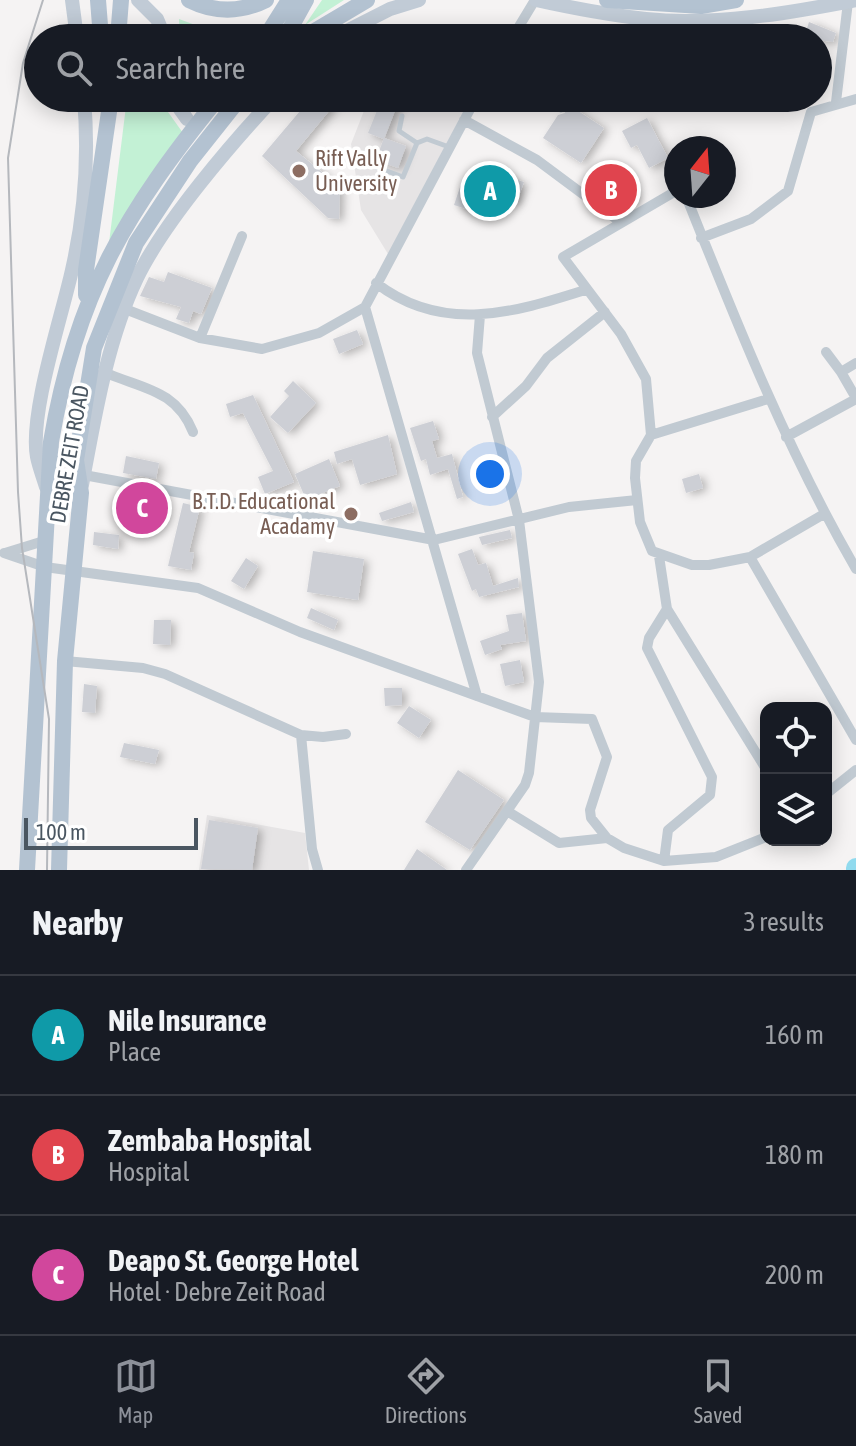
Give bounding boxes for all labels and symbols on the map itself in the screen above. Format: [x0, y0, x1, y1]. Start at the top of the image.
north arrow [664, 136, 736, 208]
place label: Rift Vally University [315, 145, 397, 196]
pin: B [585, 160, 637, 220]
pin: A [464, 161, 516, 221]
marker: Rift Vally University [290, 162, 308, 180]
street label: DEBRE ZEIT ROAD [44, 383, 94, 525]
your location [470, 454, 510, 494]
pin: C [116, 478, 168, 538]
place label: B.T.D. Educational Acadamy [192, 488, 335, 539]
marker: B.T.D. Educational Acadamy [342, 505, 360, 523]
scale bar [24, 814, 198, 850]

